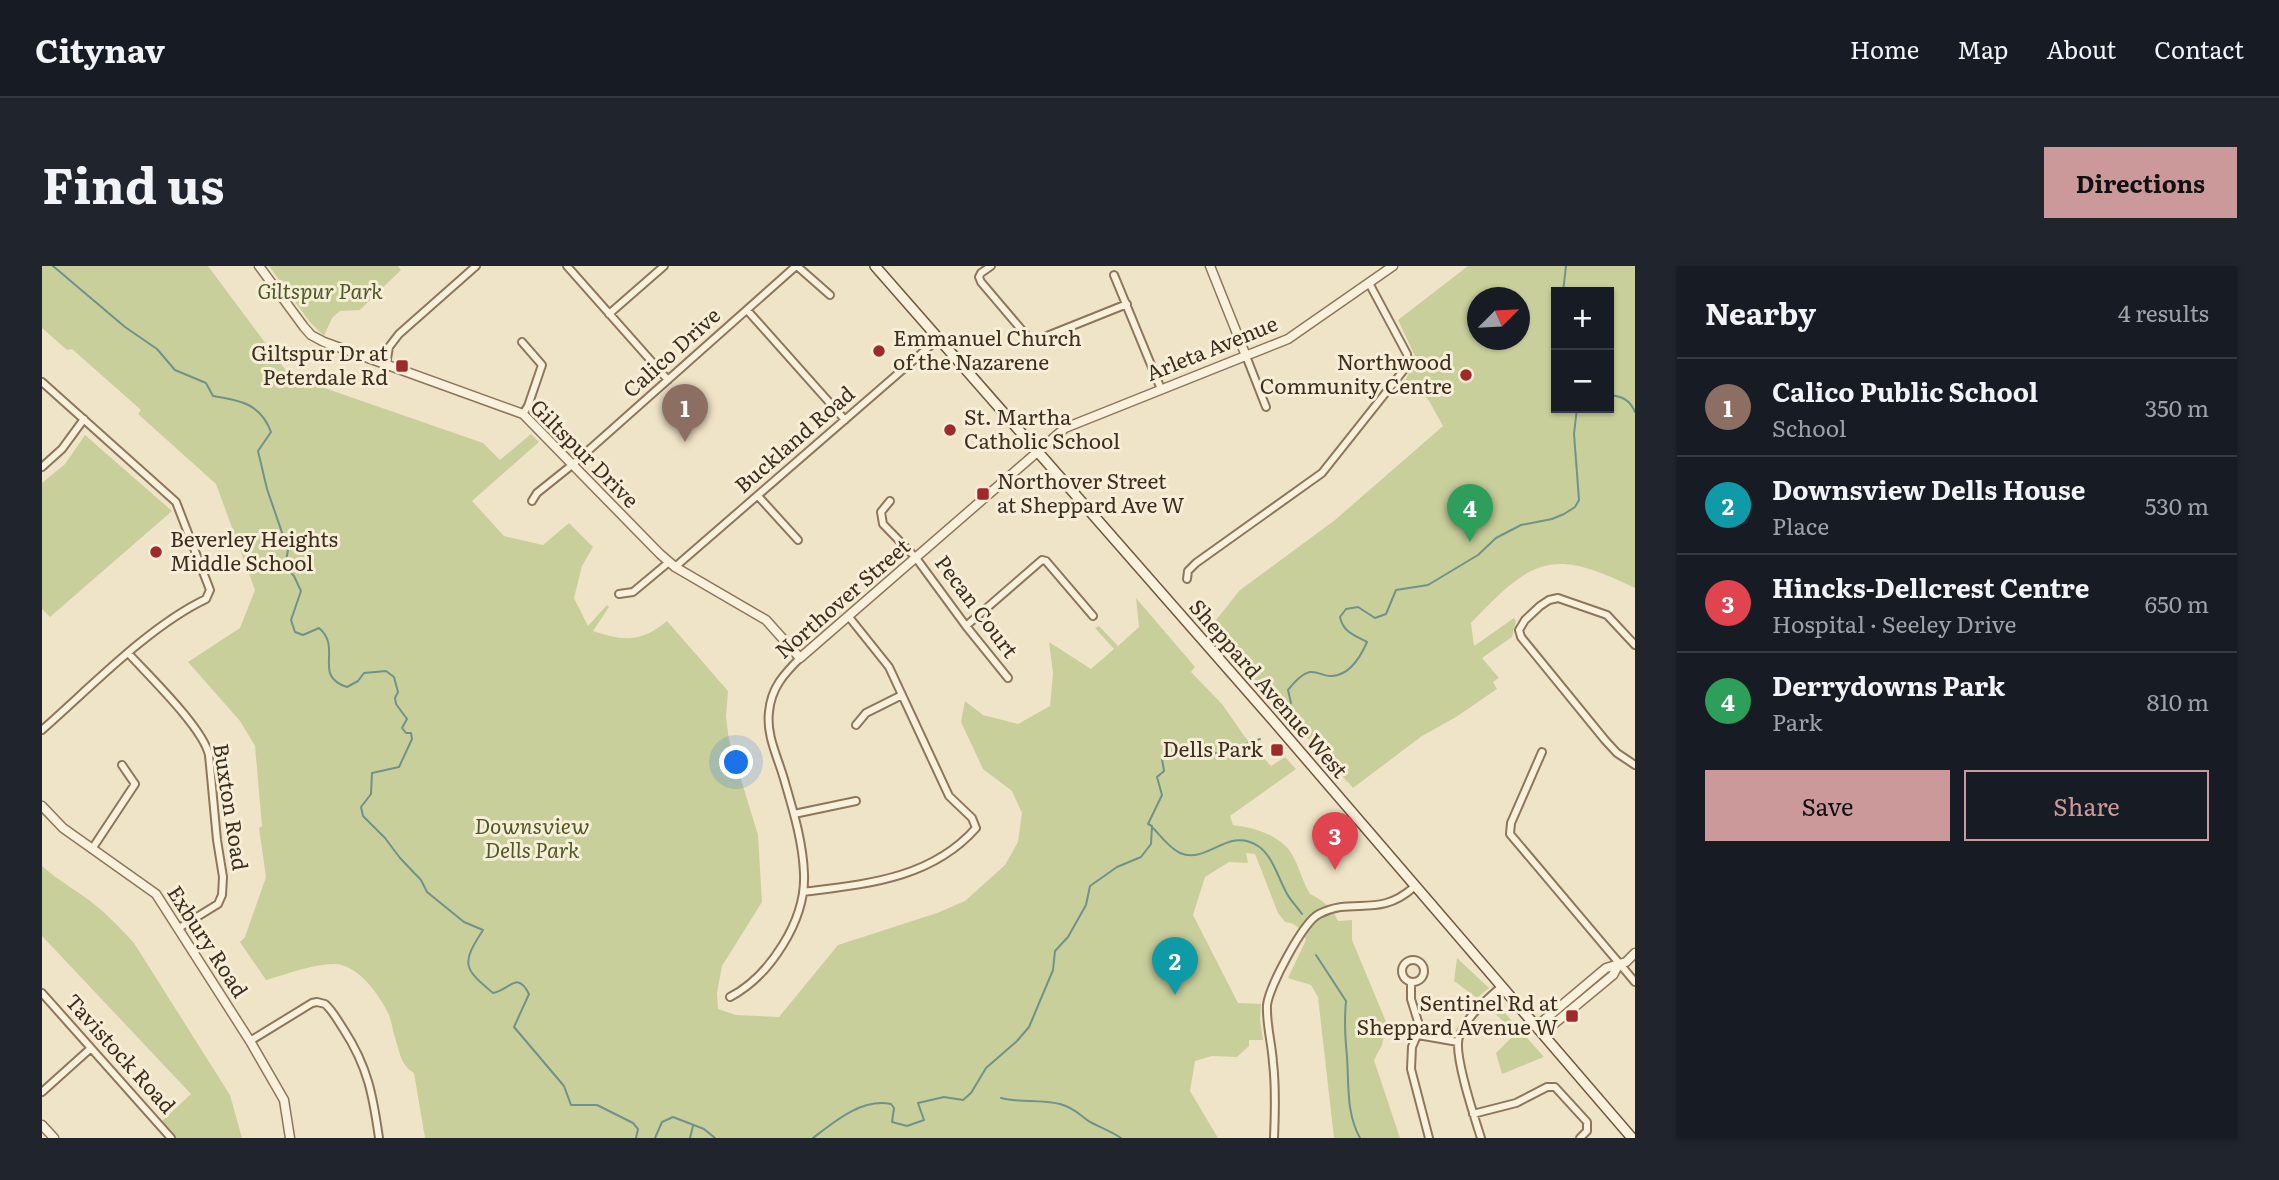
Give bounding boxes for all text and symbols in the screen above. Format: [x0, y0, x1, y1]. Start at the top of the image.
text: Citynav [35, 24, 165, 73]
text: Home [1850, 31, 1919, 66]
text: Map [1957, 31, 2008, 66]
text: About [2046, 31, 2116, 66]
text: Contact [2154, 31, 2244, 66]
text: Find us [42, 146, 225, 219]
button: Directions [2044, 147, 2237, 218]
park label: Giltspur Park [257, 274, 383, 305]
north arrow [1467, 287, 1530, 350]
map controls [1551, 287, 1614, 413]
button: + [1551, 287, 1614, 350]
text: Nearby [1705, 290, 1816, 334]
text: 4 results [2118, 295, 2209, 329]
street label: Calico Drive [615, 299, 726, 403]
street label: Arleta Avenue [1141, 306, 1282, 387]
place label: Emmanuel Church of the Nazarene [893, 321, 1082, 376]
place label: Giltspur Dr at Peterdale Rd [251, 336, 389, 391]
marker: Emmanuel Church of the Nazarene [871, 343, 887, 359]
place label: Northwood Community Centre [1260, 345, 1452, 400]
button: − [1551, 350, 1614, 413]
marker: Giltspur Dr at Peterdale Rd [394, 358, 410, 374]
marker: Northwood Community Centre [1458, 367, 1474, 383]
text: Calico Public School [1772, 371, 2038, 410]
street label: Buckland Road [727, 377, 860, 499]
pin: 1 [662, 384, 708, 442]
text: 1 [1723, 390, 1733, 424]
text: 350 m [2145, 390, 2209, 424]
street label: Giltspur Drive [524, 391, 647, 514]
place label: St. Martha Catholic School [964, 400, 1120, 455]
text: School [1772, 410, 1846, 444]
marker: St. Martha Catholic School [942, 422, 958, 438]
place label: Northover Street at Sheppard Ave W [997, 464, 1185, 519]
text: Downsview Dells House [1772, 469, 2085, 508]
pin: 4 [1447, 484, 1493, 542]
marker: Northover Street at Sheppard Ave W [975, 486, 991, 502]
text: 2 [1722, 488, 1734, 522]
text: 530 m [2145, 488, 2209, 522]
text: Place [1772, 508, 1829, 542]
place label: Beverley Heights Middle School [170, 522, 338, 577]
street label: Northover Street [767, 529, 916, 664]
marker: Beverley Heights Middle School [148, 544, 164, 560]
street label: Pecan Court [929, 548, 1027, 664]
text: Hincks-Dellcrest Centre [1772, 567, 2089, 606]
text: 3 [1722, 586, 1734, 620]
text: 650 m [2145, 586, 2209, 620]
street label: Sheppard Avenue West [1183, 591, 1357, 784]
text: Hospital · Seeley Drive [1772, 606, 2016, 640]
text: Derrydowns Park [1772, 665, 2005, 704]
text: 4 [1721, 684, 1735, 718]
text: 810 m [2147, 684, 2209, 718]
text: Park [1772, 704, 1822, 738]
place label: Dells Park [1163, 732, 1263, 763]
street label: Buxton Road [207, 741, 258, 873]
marker: Dells Park [1269, 742, 1285, 758]
your location [719, 745, 753, 779]
button: Save [1705, 770, 1950, 841]
button: Share [1964, 770, 2209, 841]
park label: Downsview Dells Park [474, 809, 590, 864]
pin: 3 [1312, 812, 1358, 870]
street label: Exbury Road [161, 878, 257, 1003]
pin: 2 [1152, 937, 1198, 995]
street label: Tavistock Road [59, 985, 184, 1119]
place label: Sentinel Rd at Sheppard Avenue W [1357, 986, 1559, 1041]
marker: Sentinel Rd at Sheppard Avenue W [1564, 1008, 1580, 1024]

